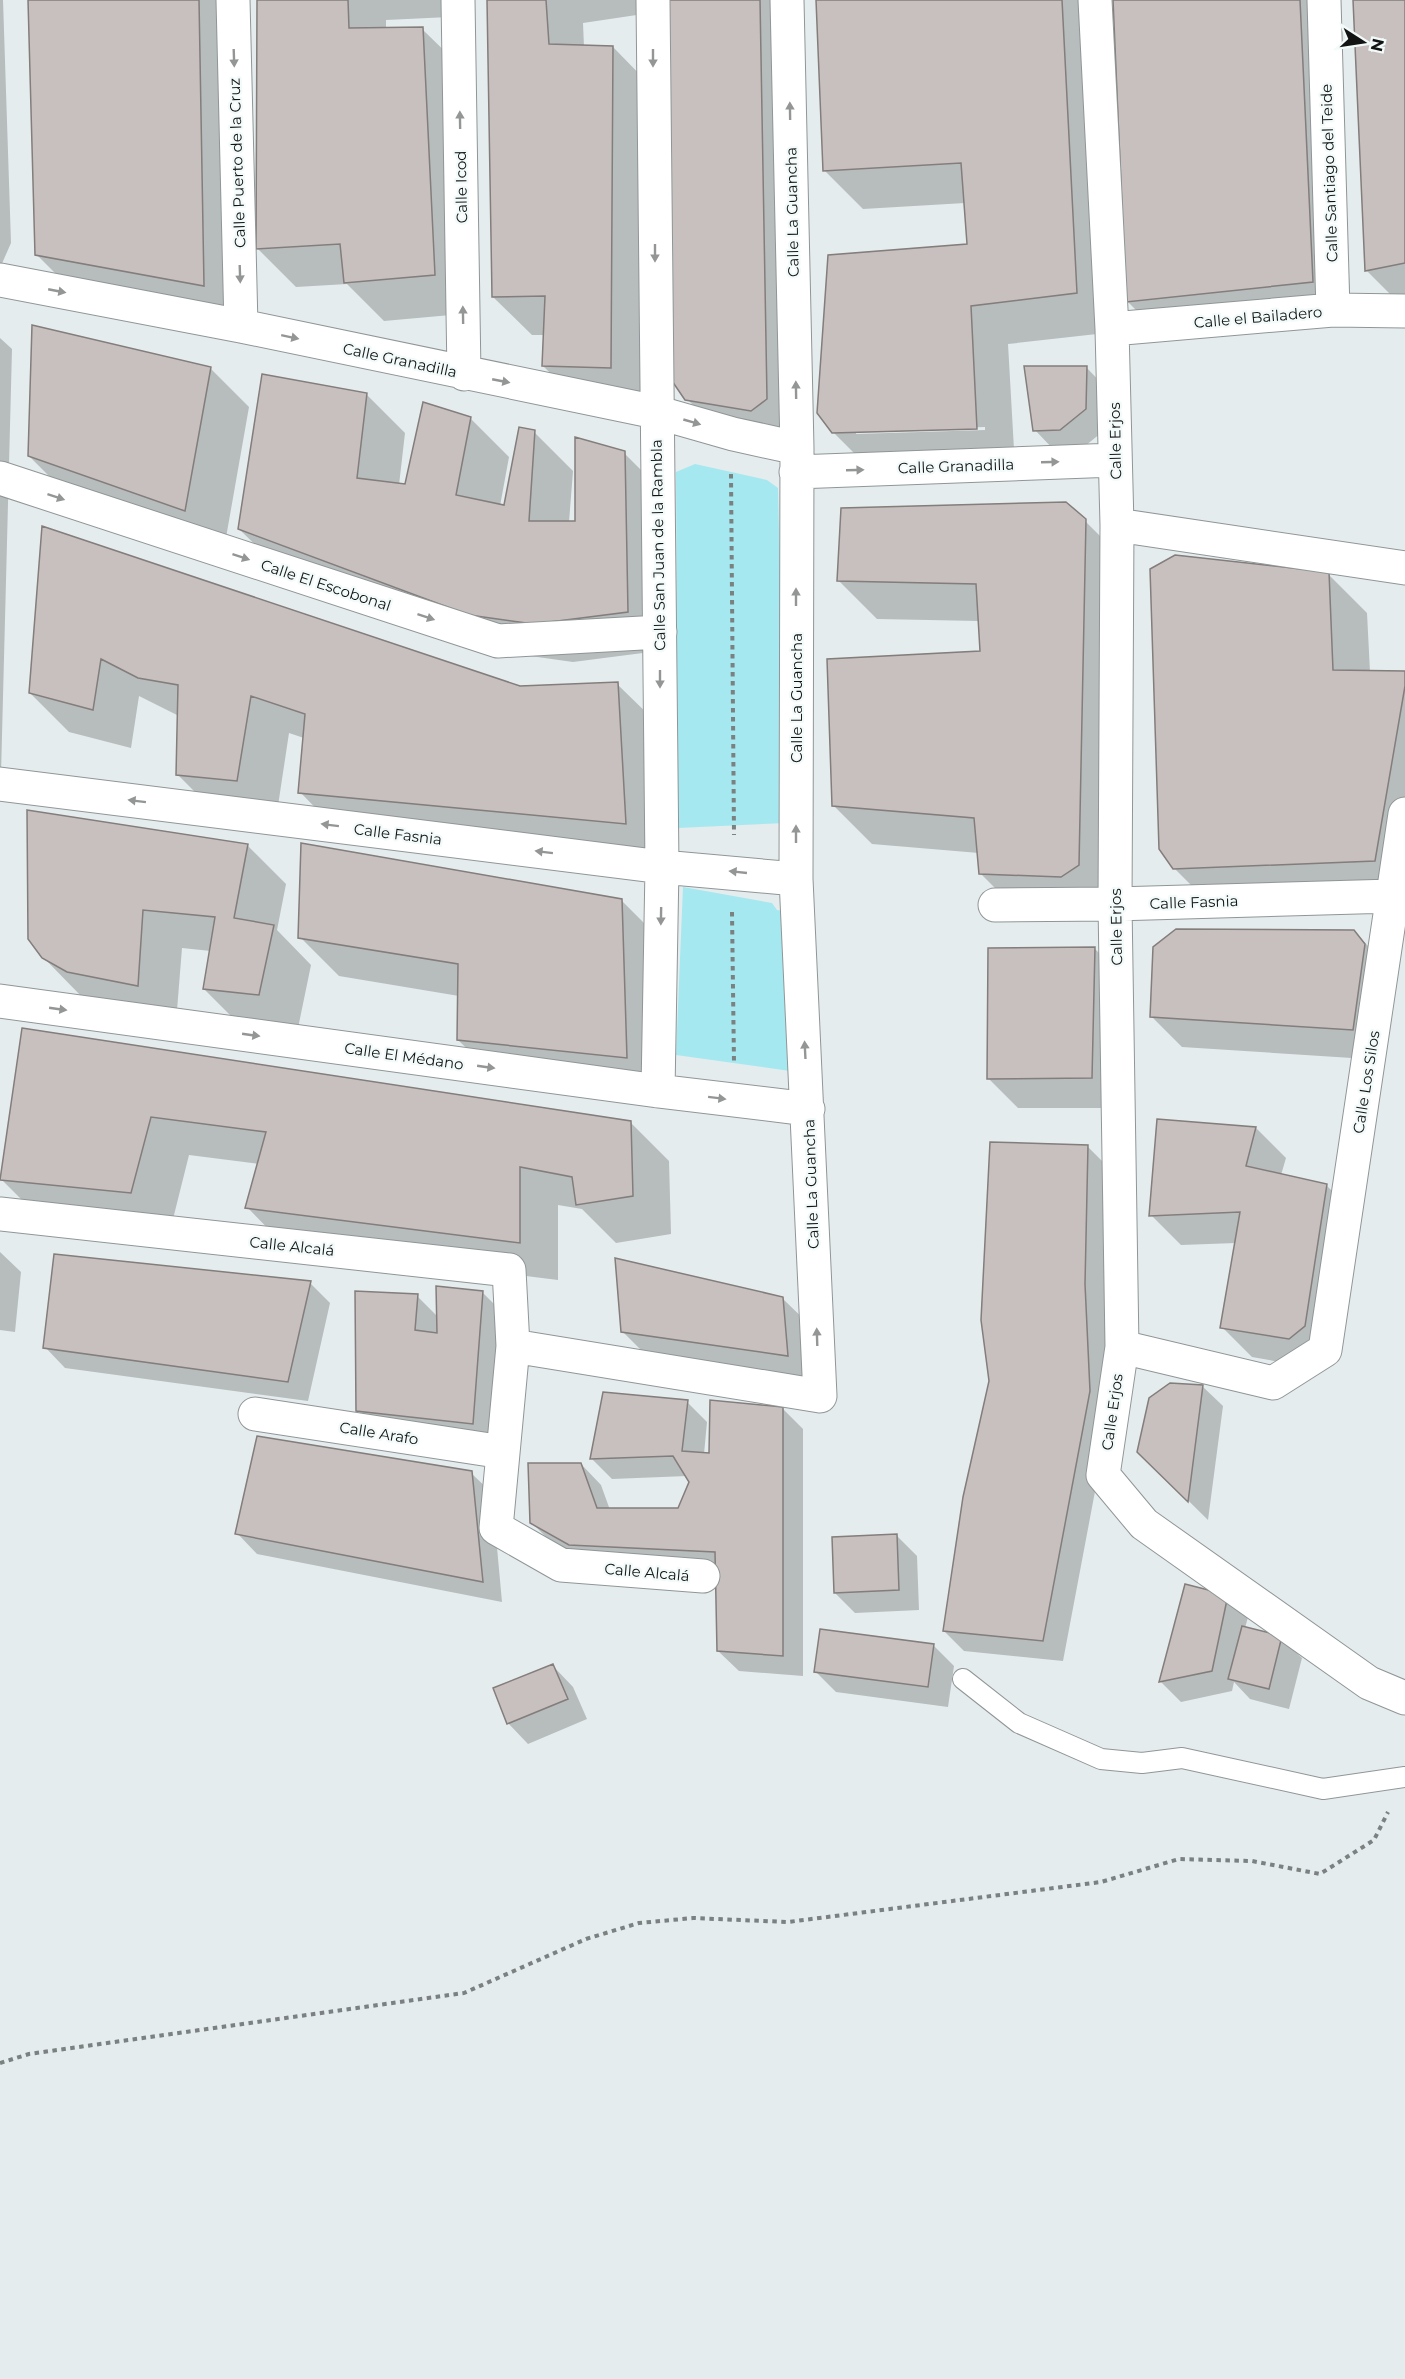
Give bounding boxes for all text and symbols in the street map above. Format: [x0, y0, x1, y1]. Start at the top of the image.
north arrow [1333, 12, 1393, 72]
text: N [1367, 37, 1388, 53]
one-way arrow [229, 49, 239, 68]
one-way arrow [648, 49, 658, 68]
street label: Calle Puerto de la Cruz [225, 77, 249, 248]
street label: Calle Santiago del Teide [1316, 83, 1342, 263]
one-way arrow [785, 101, 795, 120]
one-way arrow [455, 111, 465, 130]
street label: Calle La Guancha [781, 147, 803, 277]
street label: Calle Icod [451, 150, 471, 224]
one-way arrow [650, 244, 660, 263]
one-way arrow [235, 265, 245, 284]
one-way arrow [48, 287, 67, 296]
street label: Calle el Bailadero [1193, 302, 1323, 332]
one-way arrow [458, 306, 468, 325]
one-way arrow [281, 332, 299, 342]
street label: Calle Granadilla [341, 339, 459, 381]
one-way arrow [492, 377, 511, 386]
one-way arrow [791, 380, 801, 399]
street label: Calle Erjos [1105, 402, 1125, 480]
one-way arrow [683, 418, 701, 427]
street label: Calle San Juan de la Rambla [647, 439, 669, 651]
street label: Calle Granadilla [898, 454, 1014, 478]
one-way arrow [1040, 458, 1059, 467]
one-way arrow [845, 465, 864, 475]
one-way arrow [47, 492, 65, 502]
one-way arrow [232, 553, 250, 562]
street label: Calle El Escobonal [258, 555, 394, 615]
one-way arrow [791, 588, 801, 607]
one-way arrow [418, 613, 436, 622]
street label: Calle La Guancha [787, 633, 806, 763]
one-way arrow [655, 670, 665, 689]
one-way arrow [127, 797, 146, 806]
street label: Calle Fasnia [353, 819, 443, 849]
one-way arrow [321, 821, 340, 830]
one-way arrow [791, 825, 801, 844]
one-way arrow [535, 847, 554, 857]
one-way arrow [729, 868, 748, 877]
street label: Calle Erjos [1106, 888, 1126, 966]
street label: Calle Fasnia [1149, 891, 1239, 913]
one-way arrow [656, 907, 666, 926]
one-way arrow [49, 1004, 68, 1013]
street label: Calle Los Silos [1348, 1029, 1384, 1135]
one-way arrow [242, 1031, 261, 1040]
street label: Calle El Médano [343, 1038, 465, 1074]
one-way arrow [800, 1041, 809, 1060]
one-way arrow [477, 1063, 496, 1072]
one-way arrow [707, 1093, 726, 1102]
street label: Calle La Guancha [799, 1119, 823, 1249]
street label: Calle Alcalá [249, 1232, 335, 1260]
one-way arrow [813, 1328, 822, 1347]
street label: Calle Erjos [1097, 1372, 1127, 1452]
street label: Calle Arafo [338, 1417, 420, 1449]
street label: Calle Alcalá [604, 1559, 690, 1585]

